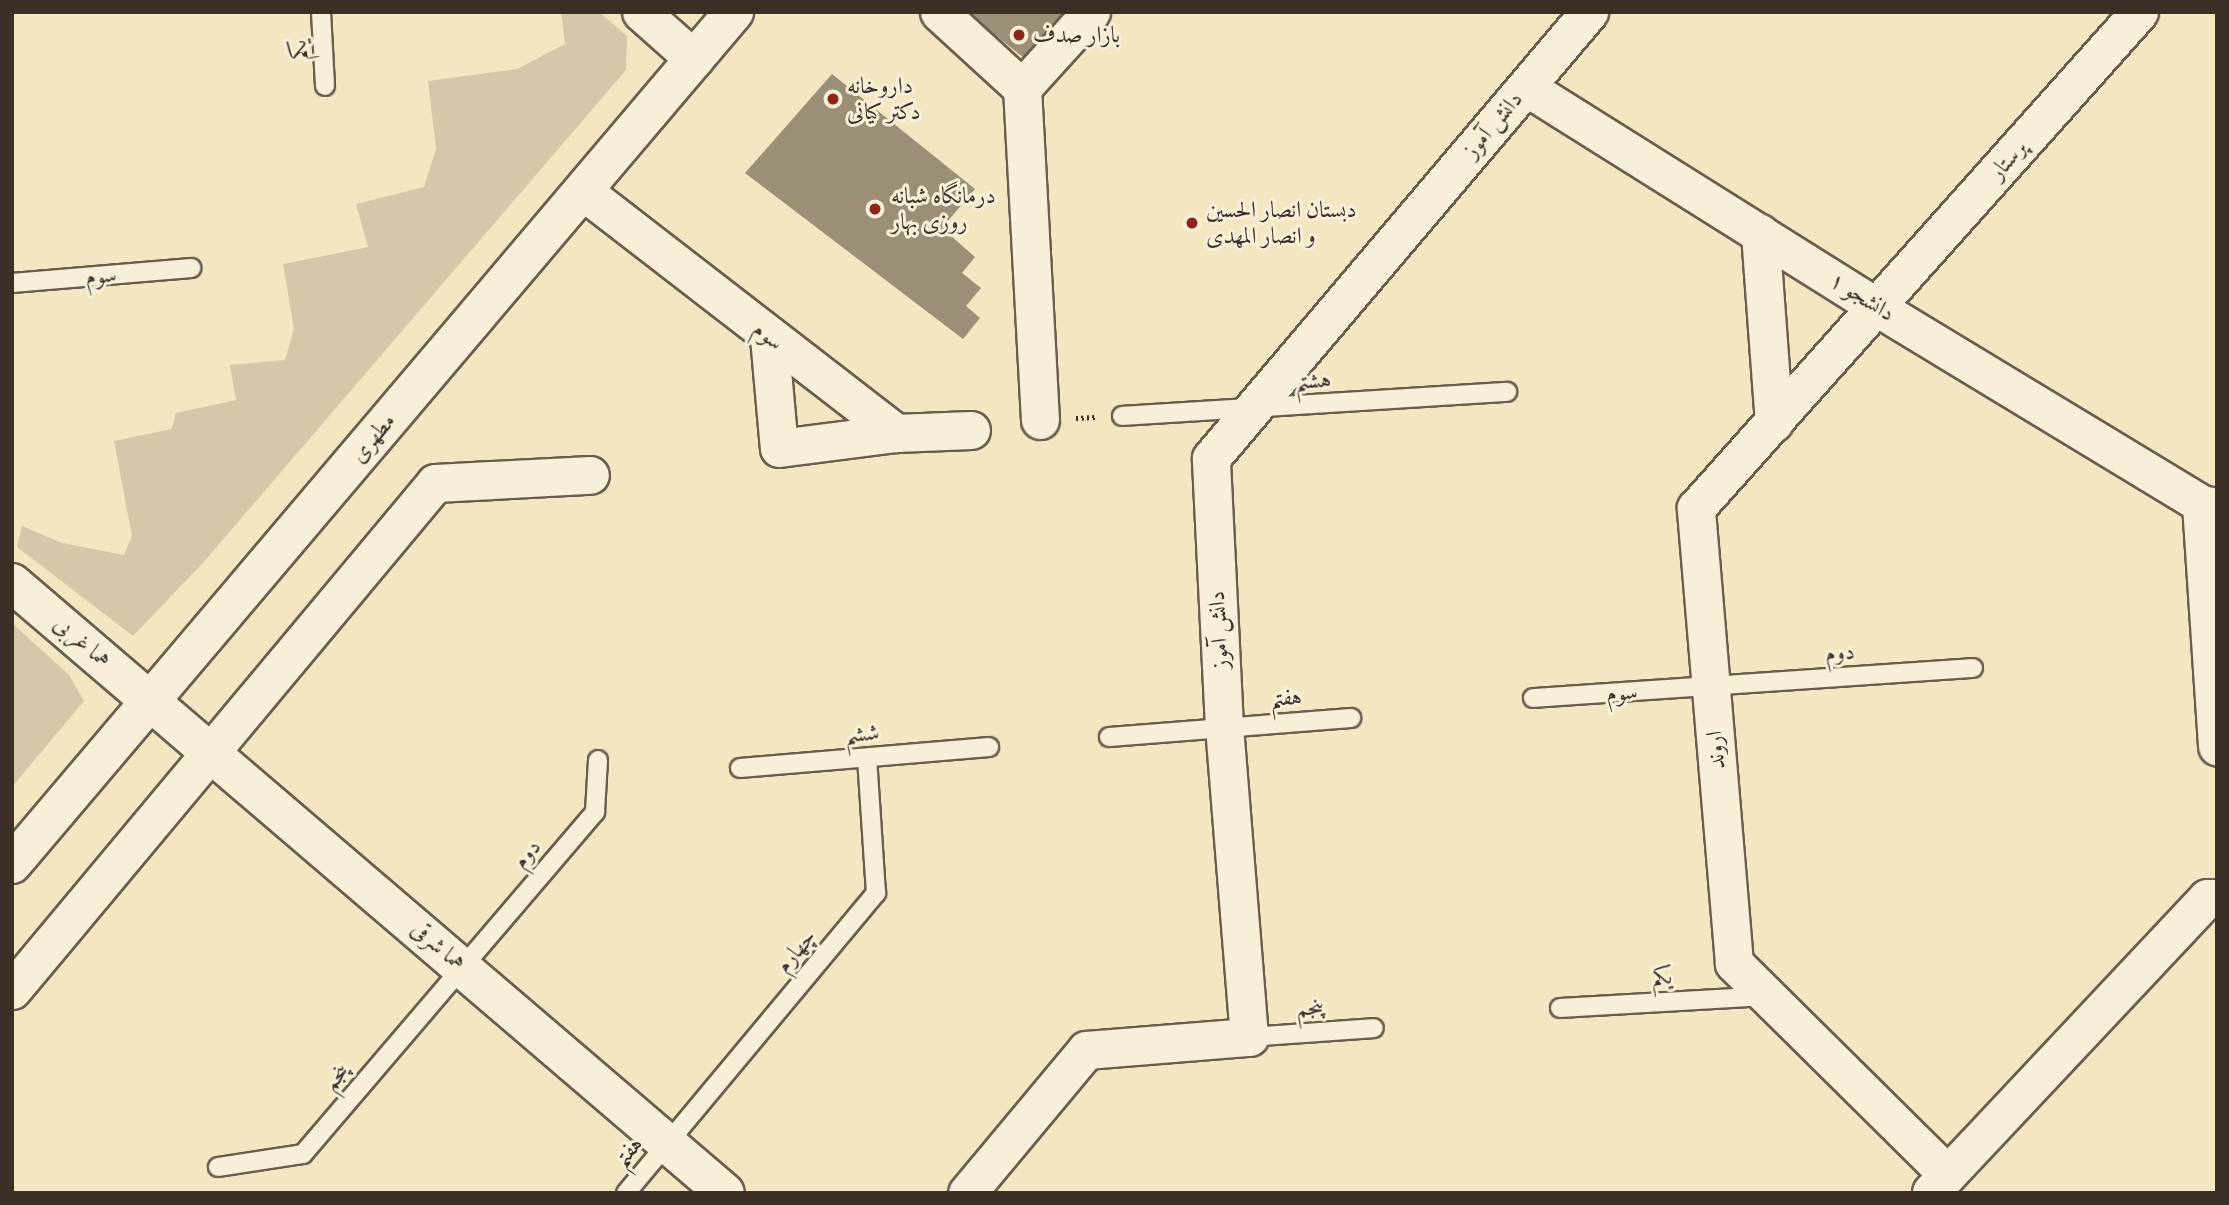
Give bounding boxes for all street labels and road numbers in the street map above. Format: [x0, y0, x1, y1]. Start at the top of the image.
street label: یکم [285, 39, 313, 61]
street label: دانش آموز [1457, 86, 1529, 164]
street label: پرستار [1983, 134, 2033, 186]
street label: سوم [84, 261, 118, 291]
street label: دانشجو ۱ [1824, 266, 1900, 328]
street label: سوم [747, 315, 789, 357]
street label: هشتم [1294, 366, 1332, 396]
street label: مطهری [344, 408, 402, 468]
street label: دانش آموز [1203, 590, 1235, 670]
street label: هما غربی [48, 610, 116, 674]
street label: دوم [1824, 638, 1856, 668]
street label: سوم [1605, 678, 1639, 708]
street label: هفتم [1269, 683, 1303, 713]
street label: ششم [843, 719, 881, 749]
street label: اروند [1701, 730, 1731, 770]
street label: دوم [507, 834, 547, 874]
street label: هما شرقی [405, 915, 471, 977]
street label: چهارم [770, 923, 822, 979]
street label: یکم [1651, 963, 1673, 991]
street label: پنجم [1295, 993, 1325, 1023]
street label: پنجم [317, 1058, 355, 1096]
street label: هفتم [607, 1131, 649, 1173]

